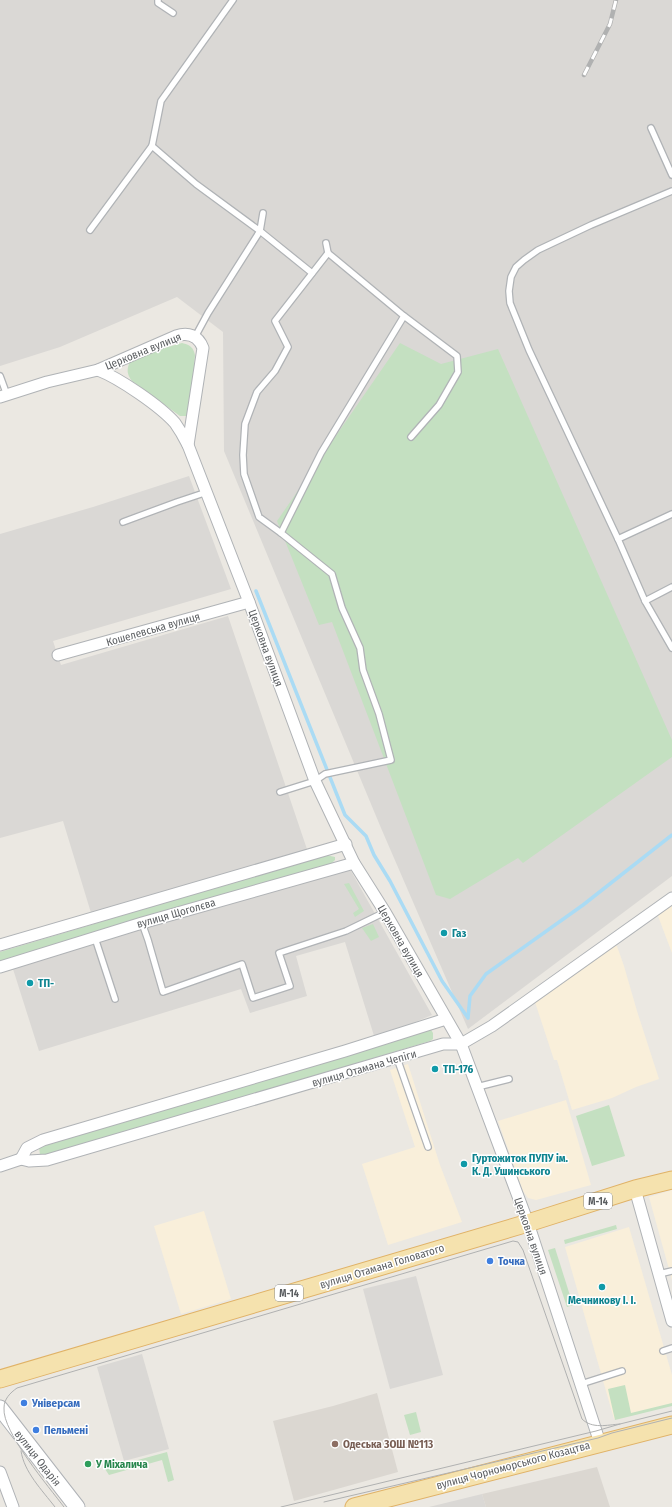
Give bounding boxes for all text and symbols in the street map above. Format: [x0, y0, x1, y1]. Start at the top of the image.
street label: Церковна вулиця [103, 330, 183, 373]
street label: Церковна вулиця [246, 608, 286, 689]
street label: Кошелевська вулиця [105, 610, 202, 649]
street label: вулиця Щоголєва [135, 896, 217, 931]
street label: Церковна вулиця [375, 903, 426, 980]
place label: Газ [452, 927, 466, 940]
marker: Газ [439, 928, 449, 938]
place label: ТП- [38, 977, 54, 990]
marker: ТП- [25, 978, 35, 988]
street label: вулиця Отамана Чепіги [310, 1047, 418, 1090]
place label: ТП-176 [443, 1063, 473, 1076]
marker: ТП-176 [430, 1064, 440, 1074]
place label: Гуртожиток ПУПУ ім. К. Д. Ушинського [472, 1152, 568, 1178]
marker: Гуртожиток ПУПУ ім. К. Д. Ушинського [459, 1159, 469, 1169]
road number: М-14 [584, 1193, 612, 1209]
street label: Церковна вулиця [511, 1196, 550, 1277]
street label: вулиця Отамана Головатого [318, 1241, 446, 1292]
place label: Точка [498, 1255, 526, 1268]
marker: Точка [485, 1256, 495, 1266]
marker: Мечникову І. І. [597, 1282, 607, 1292]
road number: М-14 [275, 1285, 303, 1301]
place label: Мечникову І. І. [568, 1294, 637, 1307]
place label: Унiверсам [31, 1397, 80, 1410]
marker: Унiверсам [19, 1398, 29, 1408]
place label: Пельмені [44, 1424, 88, 1437]
marker: Пельмені [31, 1425, 41, 1435]
street label: вулиця Одарія [12, 1428, 63, 1489]
place label: Одеська ЗОШ №113 [343, 1438, 433, 1451]
marker: Одеська ЗОШ №113 [330, 1439, 340, 1449]
street label: вулиця Чорноморського Козацтва [435, 1439, 591, 1492]
place label: У Міхалича [95, 1458, 148, 1471]
marker: У Міхалича [83, 1459, 93, 1469]

